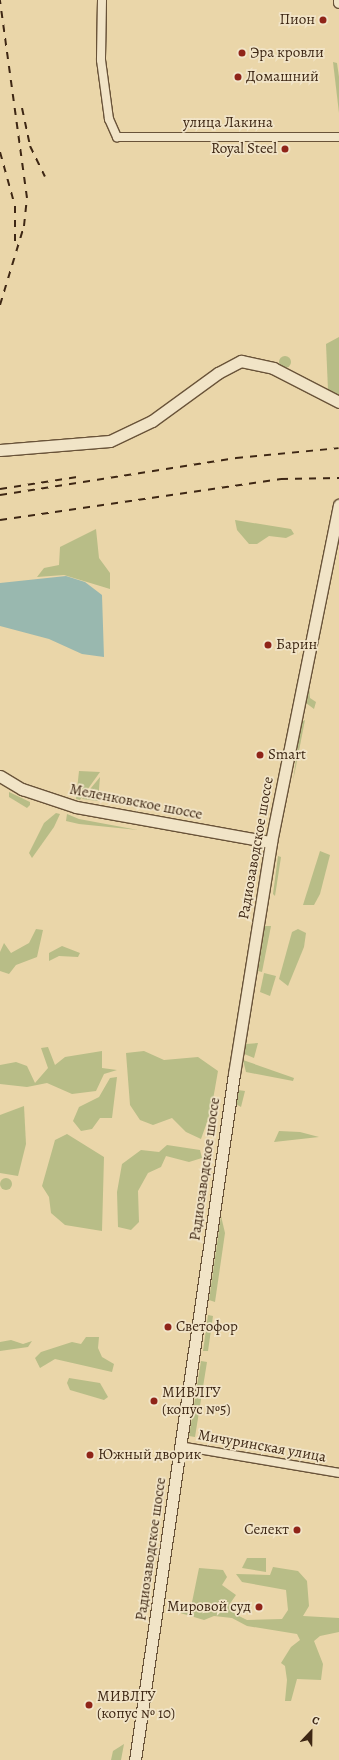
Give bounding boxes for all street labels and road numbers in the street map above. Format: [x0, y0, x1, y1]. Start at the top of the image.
street label: улица Лакина [183, 114, 273, 132]
street label: Радиозаводское шоссе [235, 775, 277, 921]
street label: Меленковское шоссе [68, 780, 204, 824]
street label: Радиозаводское шоссе [186, 1096, 224, 1242]
street label: Мичуринская улица [196, 1426, 328, 1466]
street label: Радиозаводское шоссе [132, 1476, 170, 1622]

